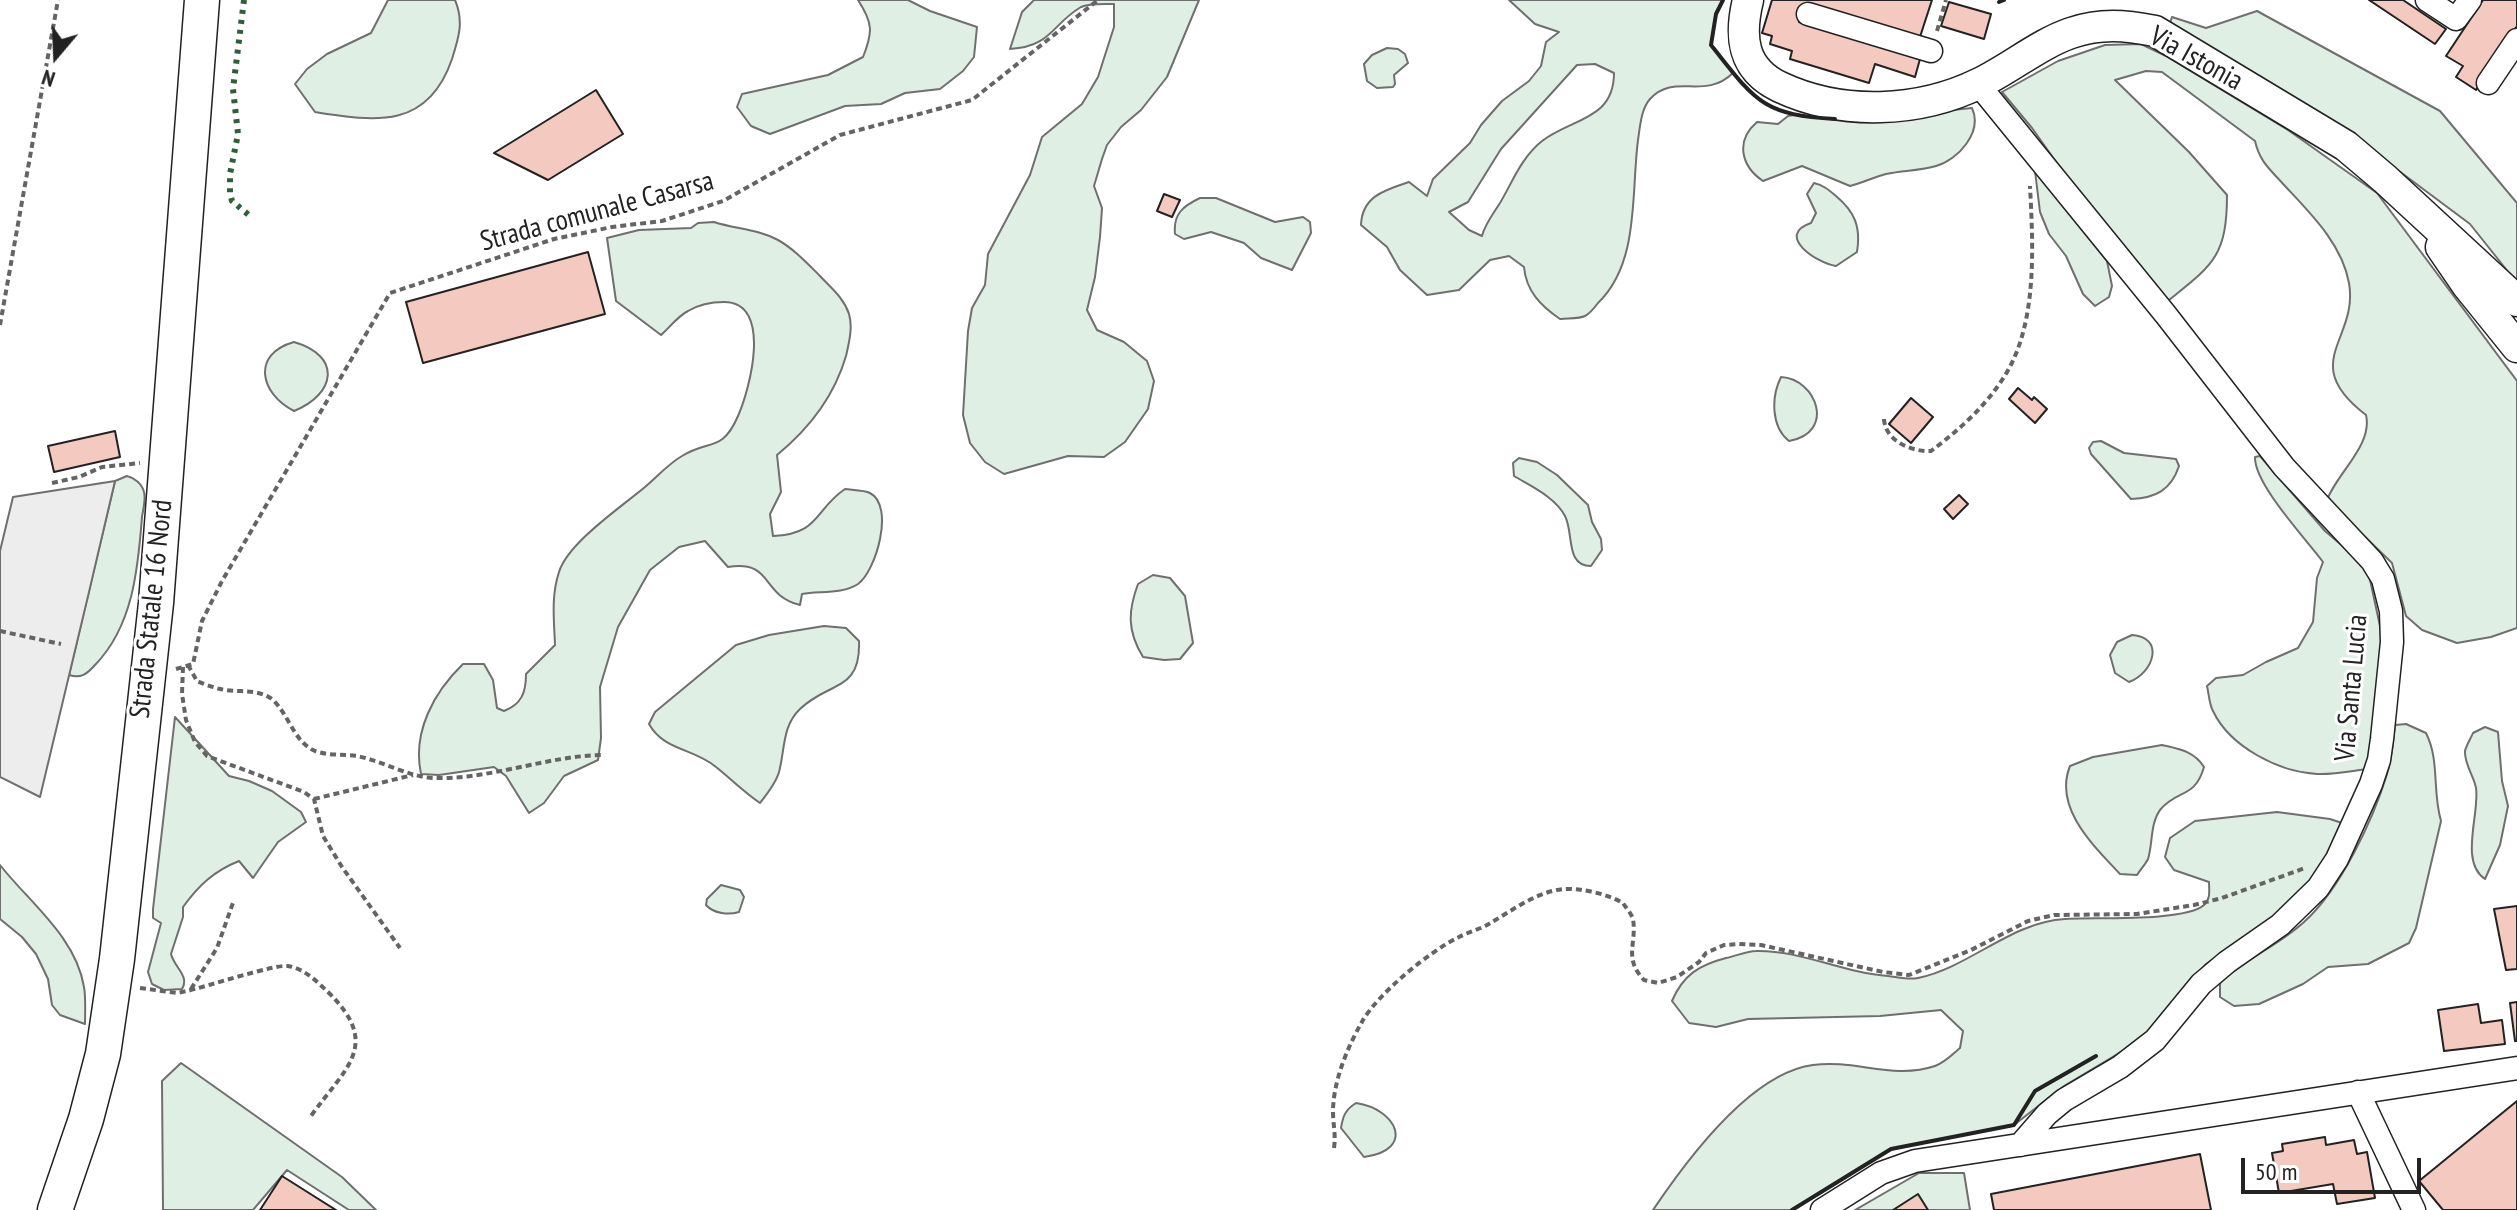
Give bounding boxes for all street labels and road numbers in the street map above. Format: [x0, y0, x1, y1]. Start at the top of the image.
street label: Via Istonia [2144, 20, 2248, 98]
street label: Strada comunale Casarsa [477, 165, 717, 259]
street label: Strada Statale 16 Nord [124, 498, 180, 720]
street label: Via Santa Lucia [2329, 613, 2375, 763]

